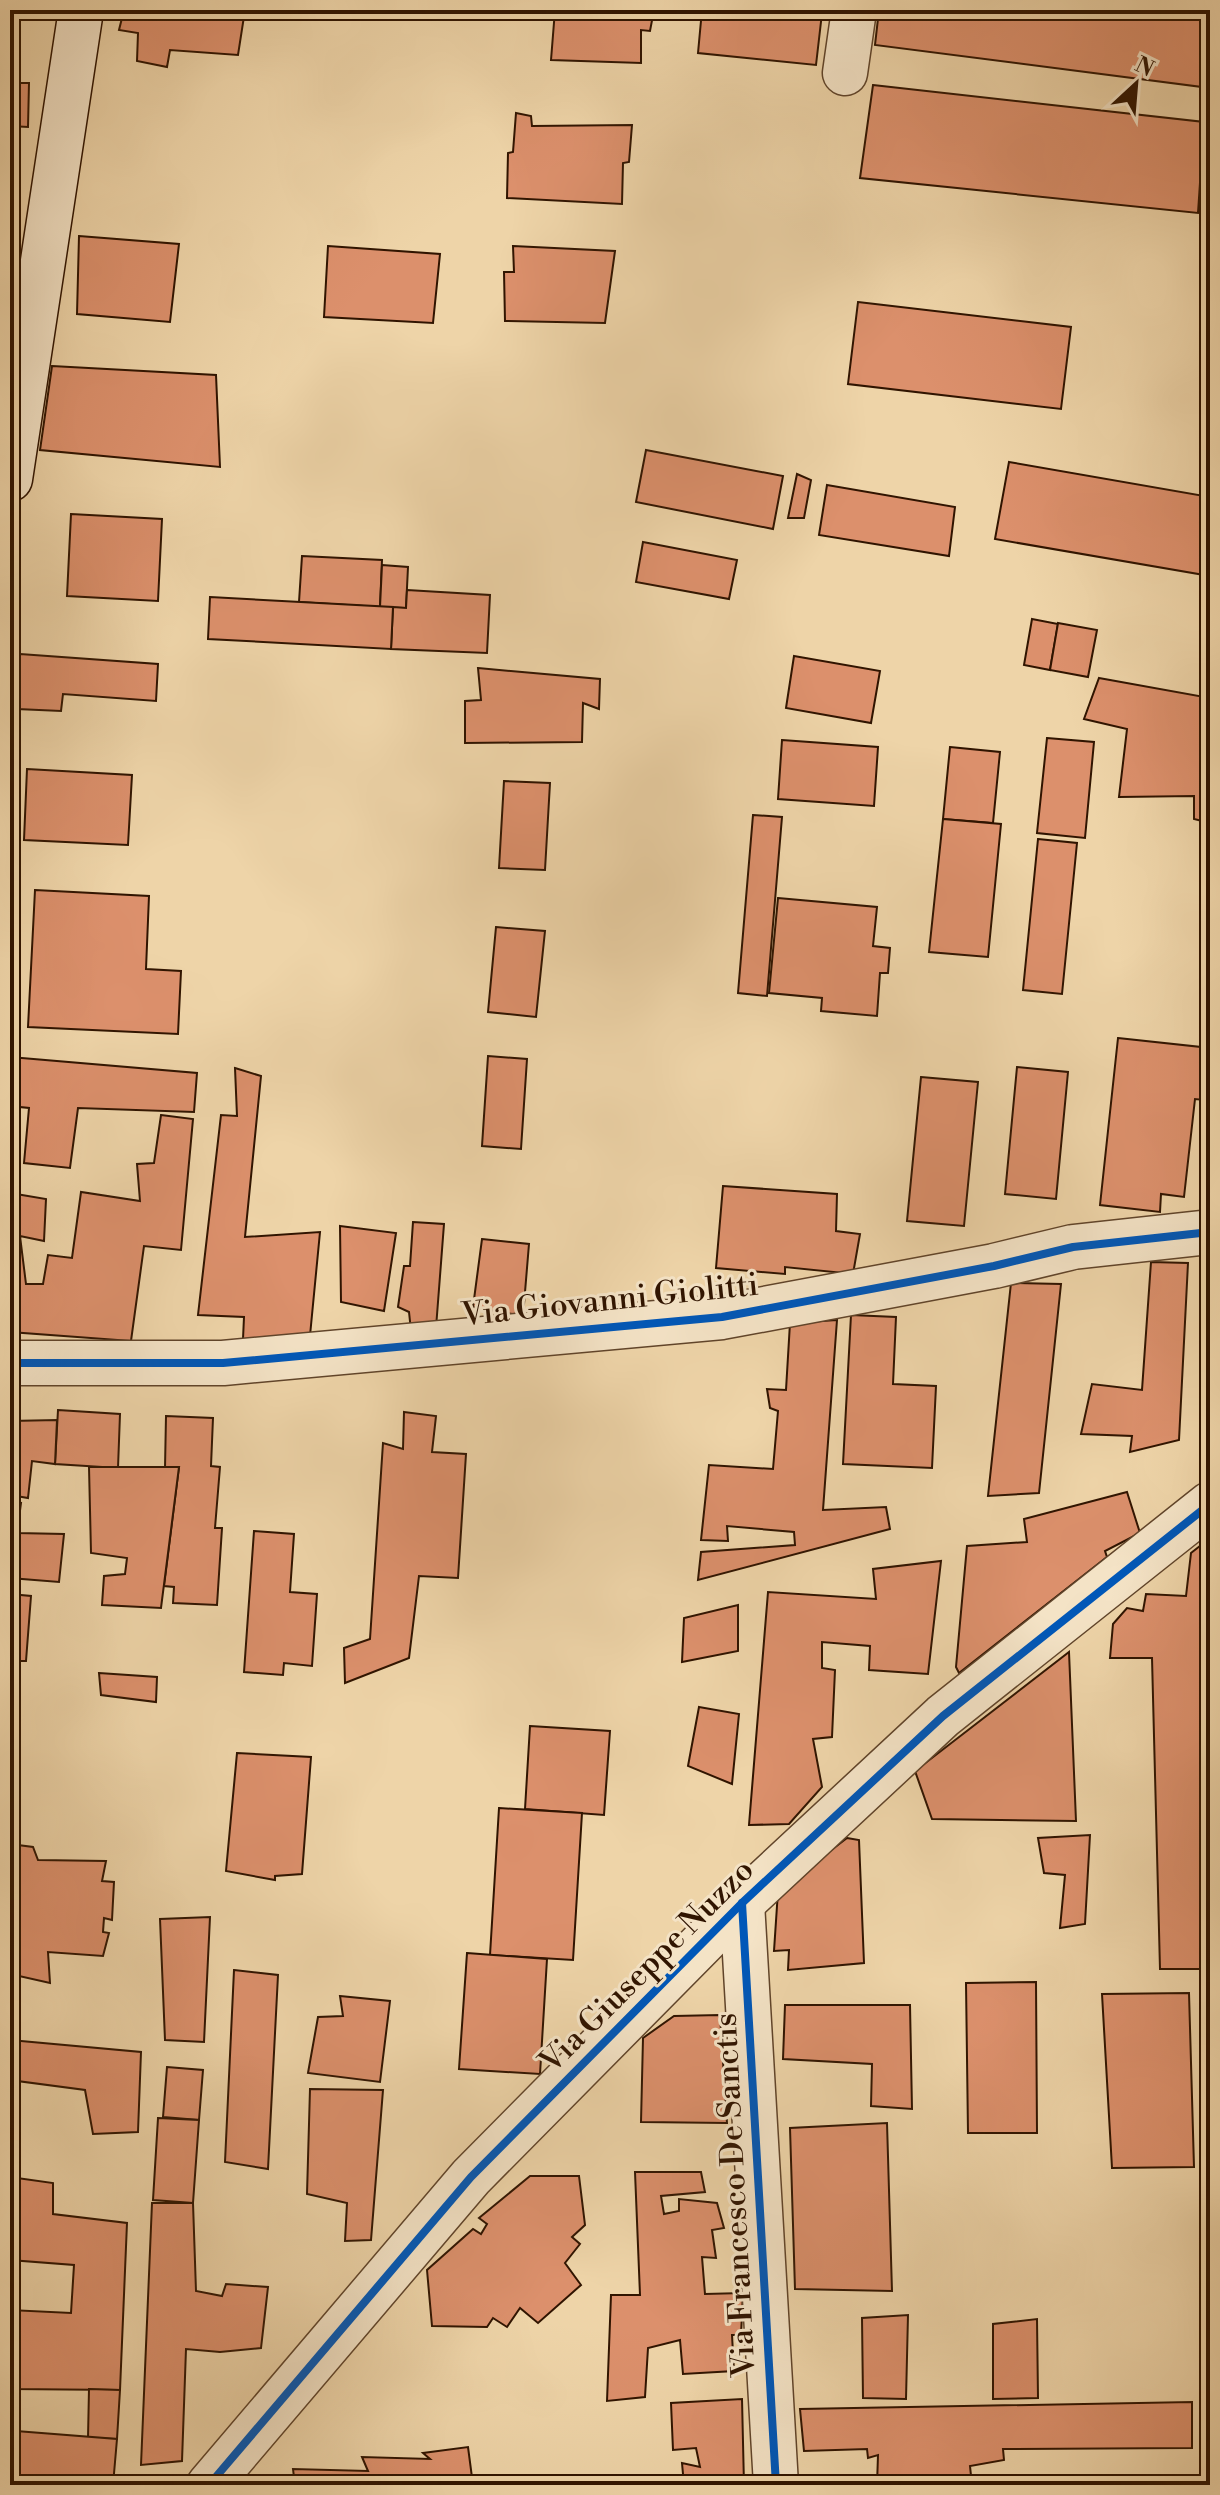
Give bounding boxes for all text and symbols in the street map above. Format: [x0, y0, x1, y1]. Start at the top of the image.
north arrow [1096, 44, 1176, 124]
text: N [1130, 51, 1158, 84]
street label: Via Giovanni Giolitti [459, 1265, 760, 1336]
street label: Via Giuseppe Nuzzo [531, 1850, 763, 2082]
street label: Via Francesco De Sanctis [705, 2012, 765, 2379]

